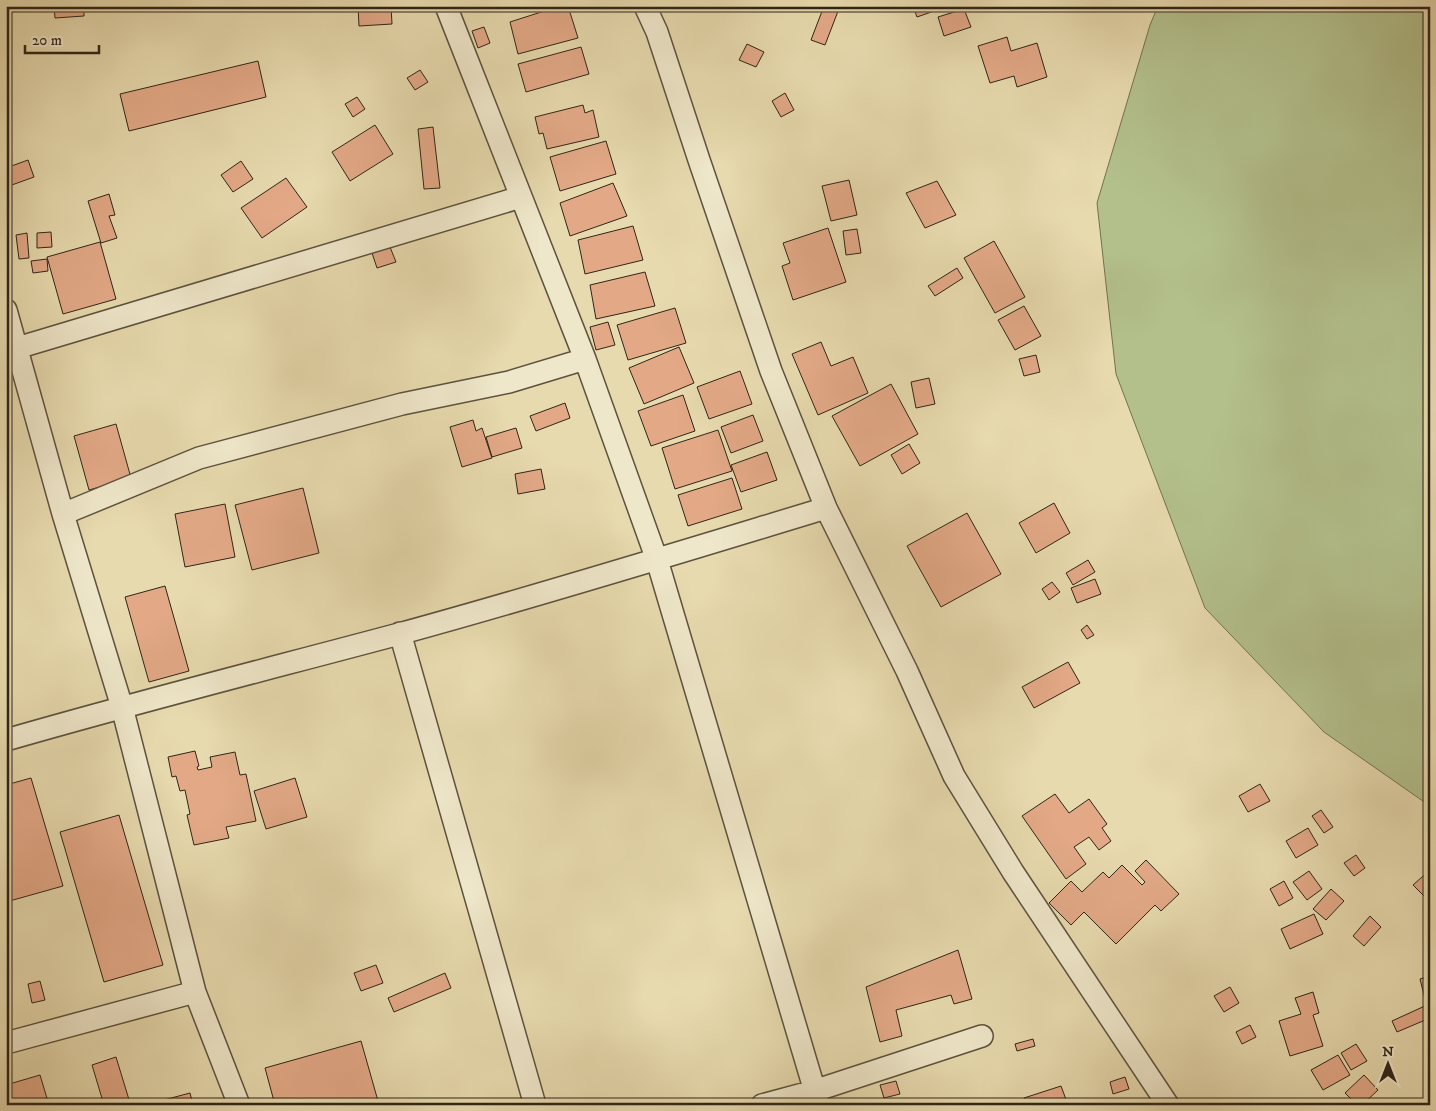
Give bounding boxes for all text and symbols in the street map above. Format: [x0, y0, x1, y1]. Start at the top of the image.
scale bar [25, 22, 99, 54]
text: 20 m [32, 31, 62, 50]
north arrow [1364, 1038, 1414, 1088]
text: N [1382, 1043, 1394, 1061]

